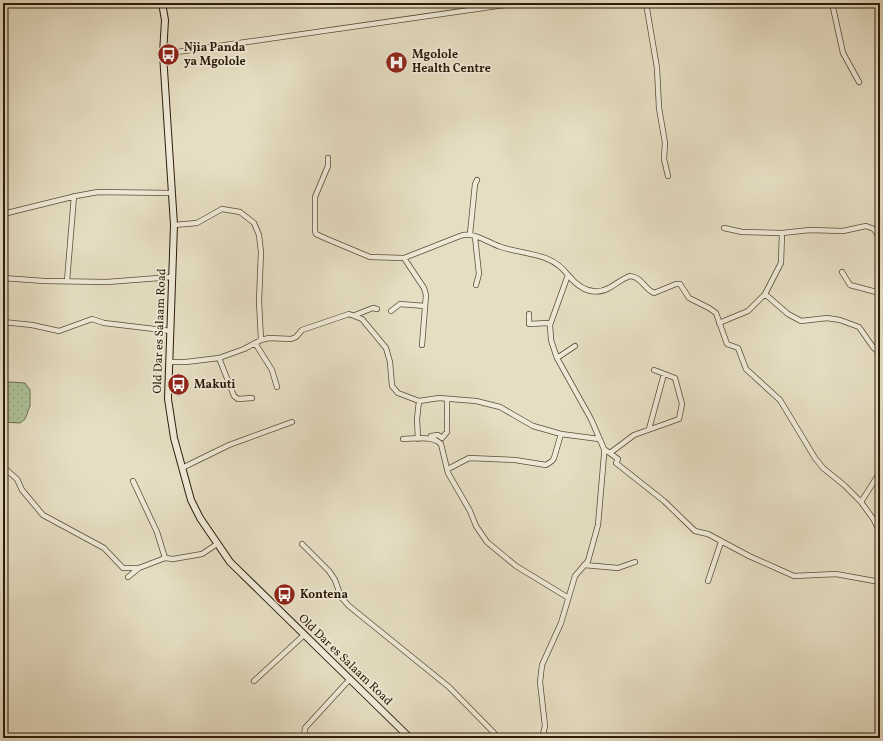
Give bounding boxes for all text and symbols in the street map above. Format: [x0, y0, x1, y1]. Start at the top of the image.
place label: Njia Panda ya Mgolole [184, 40, 246, 70]
bus stop icon: Njia Panda ya Mgolole [155, 42, 181, 68]
place label: Mgolole Health Centre [412, 47, 491, 77]
hospital icon: Mgolole Health Centre [384, 49, 410, 75]
street label: Old Dar es Salaam Road [150, 268, 170, 394]
bus stop icon: Makuti [165, 372, 191, 398]
place label: Makuti [194, 377, 235, 393]
bus stop icon: Kontena [271, 582, 297, 608]
place label: Kontena [300, 587, 348, 603]
street label: Old Dar es Salaam Road [294, 611, 396, 709]

